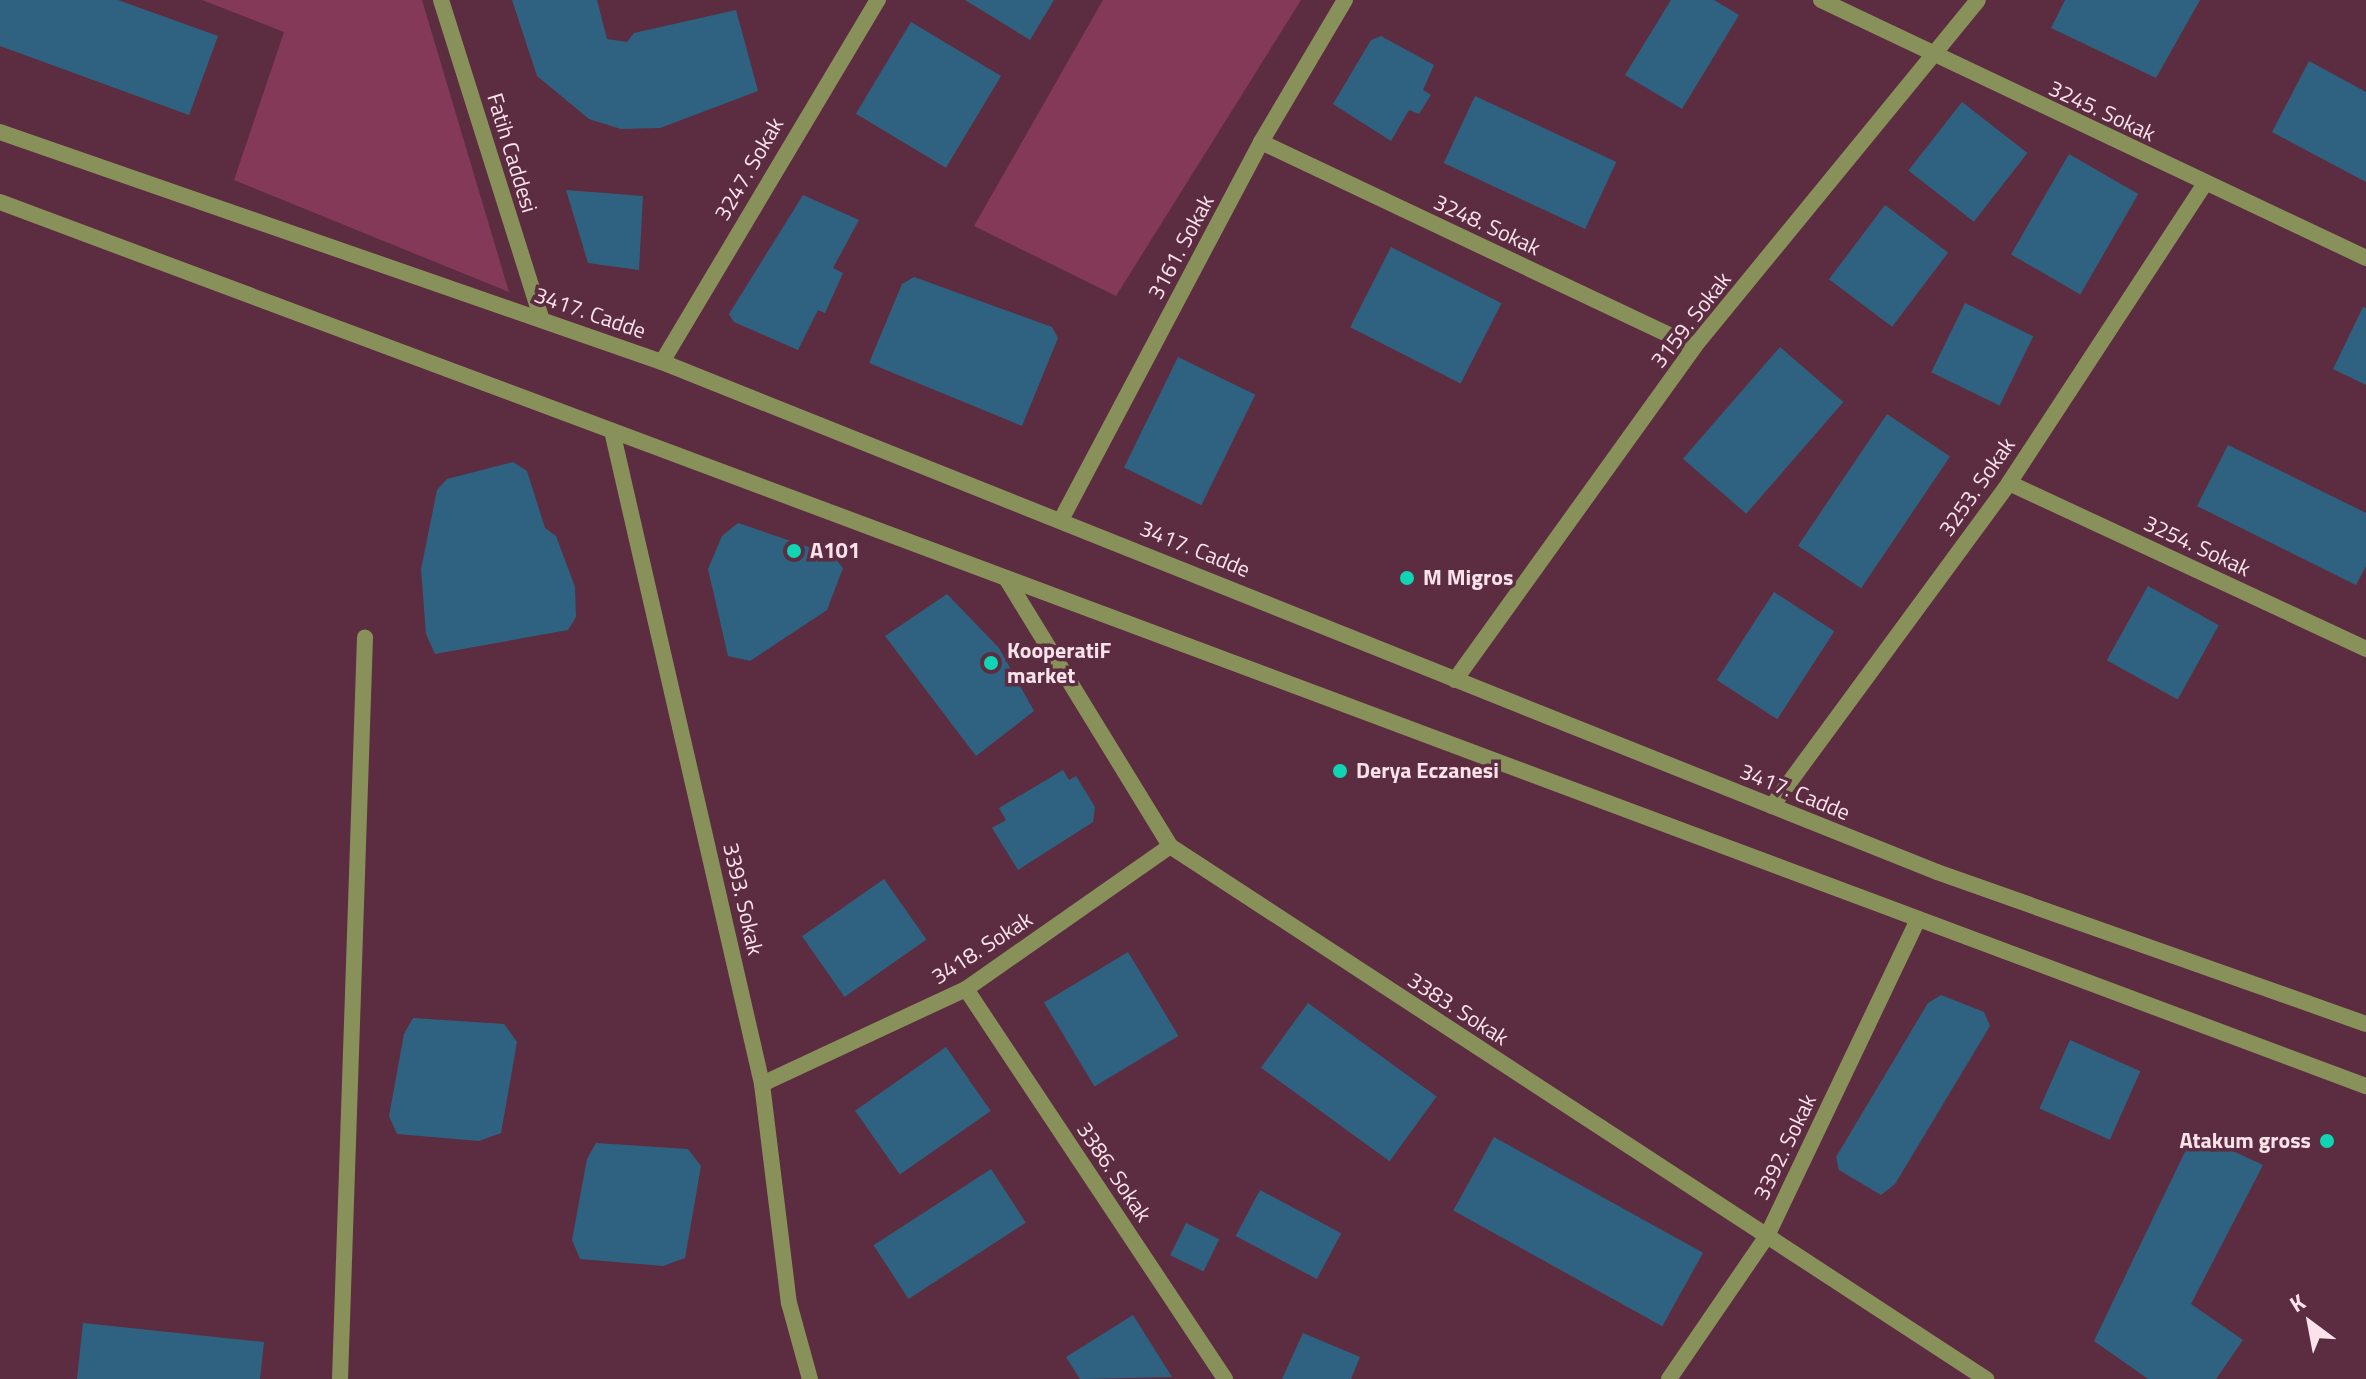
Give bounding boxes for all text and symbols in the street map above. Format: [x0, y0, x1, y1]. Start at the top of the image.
street label: 3245. Sokak [2045, 75, 2159, 147]
street label: Fatih Caddesi [481, 90, 543, 216]
street label: 3247. Sokak [709, 113, 789, 225]
street label: 3248. Sokak [1430, 189, 1544, 261]
street label: 3161. Sokak [1142, 190, 1220, 304]
street label: 3159. Sokak [1645, 267, 1737, 373]
street label: 3417. Cadde [531, 282, 649, 344]
street label: 3253. Sokak [1933, 433, 2021, 541]
street label: 3254. Sokak [2140, 510, 2254, 582]
street label: 3417. Cadde [1136, 515, 1254, 583]
place label: A101 [810, 538, 860, 564]
marker: A101 [785, 542, 803, 560]
place label: M Migros [1423, 565, 1513, 591]
marker: M Migros [1398, 569, 1416, 587]
place label: KooperatiF market [1007, 637, 1111, 688]
marker: KooperatiF market [982, 654, 1000, 672]
place label: Derya Eczanesi [1356, 758, 1499, 784]
street label: 3417. Cadde [1736, 758, 1854, 826]
marker: Derya Eczanesi [1331, 762, 1349, 780]
street label: 3393. Sokak [717, 840, 769, 958]
street label: 3418. Sokak [927, 906, 1037, 990]
street label: 3383. Sokak [1403, 967, 1513, 1051]
street label: 3392. Sokak [1748, 1090, 1822, 1204]
street label: 3386. Sokak [1071, 1117, 1157, 1227]
place label: Atakum gross [2180, 1128, 2311, 1154]
marker: Atakum gross [2318, 1132, 2336, 1150]
north arrow [2270, 1283, 2350, 1363]
text: K [2283, 1285, 2312, 1321]

